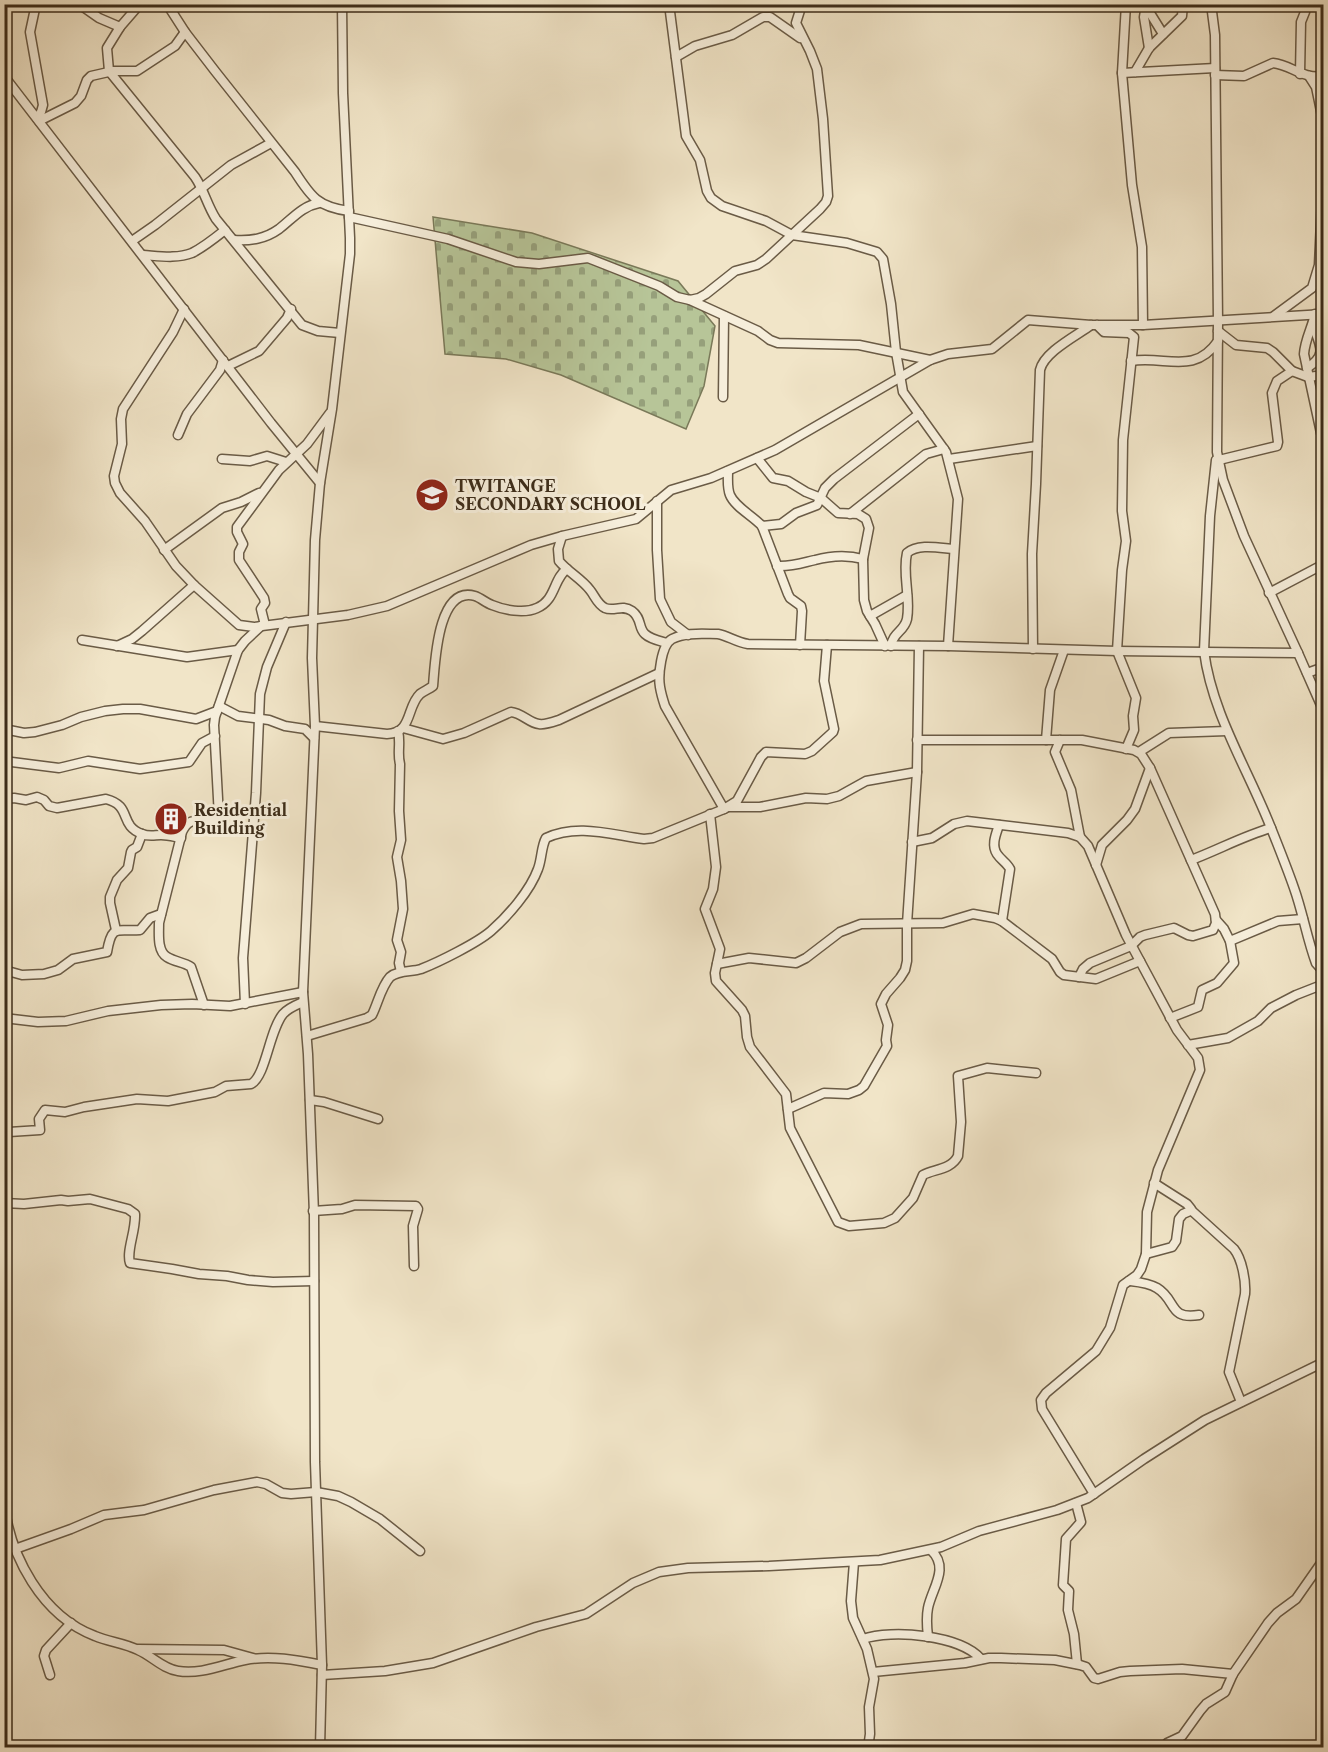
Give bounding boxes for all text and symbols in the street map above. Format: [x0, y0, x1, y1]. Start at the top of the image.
place label: TWITANGE SECONDARY SCHOOL [455, 476, 646, 514]
school or university icon: TWITANGE SECONDARY SCHOOL [414, 477, 450, 513]
place label: Residential Building [194, 800, 287, 838]
building icon: Residential Building [153, 801, 189, 837]

